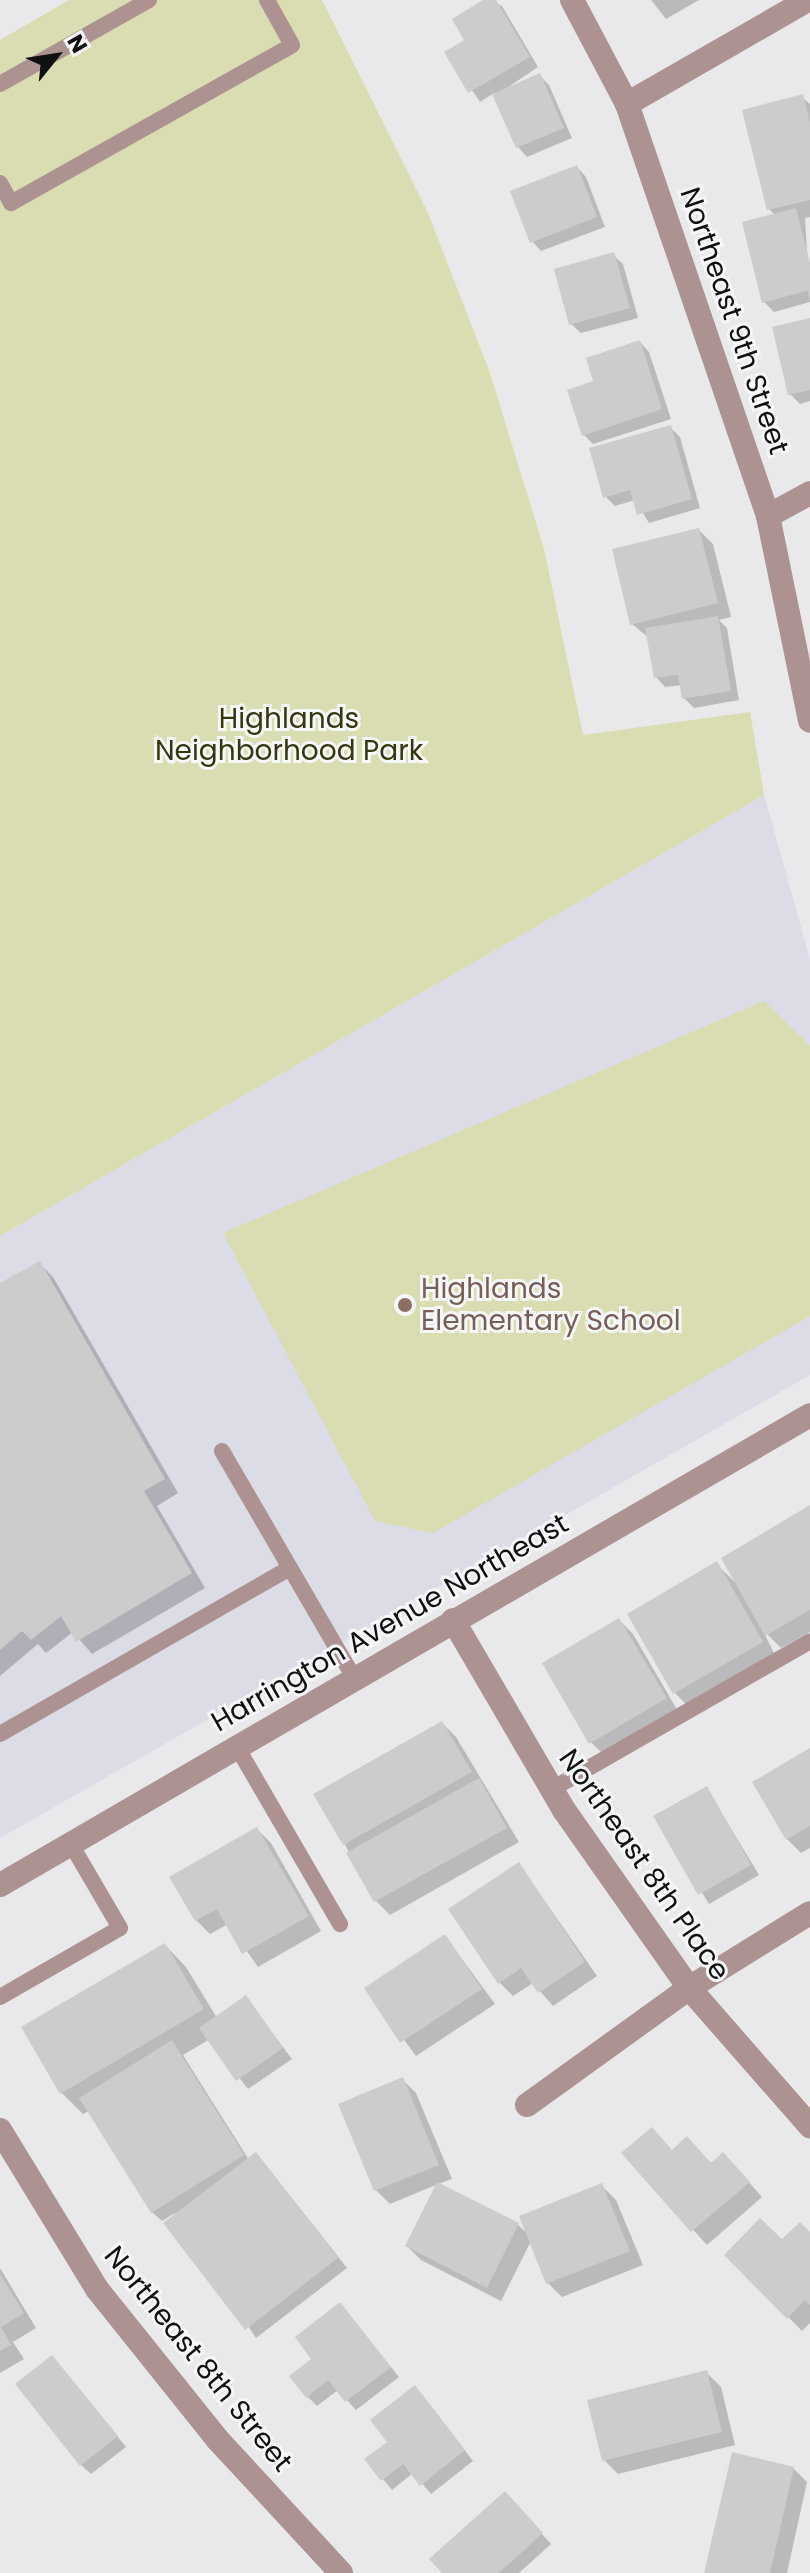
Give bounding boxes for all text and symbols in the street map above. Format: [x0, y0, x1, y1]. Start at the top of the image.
north arrow [16, 16, 96, 96]
text: N [60, 29, 95, 59]
street label: Northeast 9th Street [673, 183, 795, 459]
park label: Highlands Neighborhood Park [155, 702, 423, 768]
place label: Highlands Elementary School [421, 1272, 681, 1338]
marker: Highlands Elementary School [396, 1296, 414, 1314]
street label: Harrington Avenue Northeast [206, 1507, 574, 1739]
street label: Northeast 8th Place [552, 1743, 736, 1987]
street label: Northeast 8th Street [97, 2240, 299, 2478]

